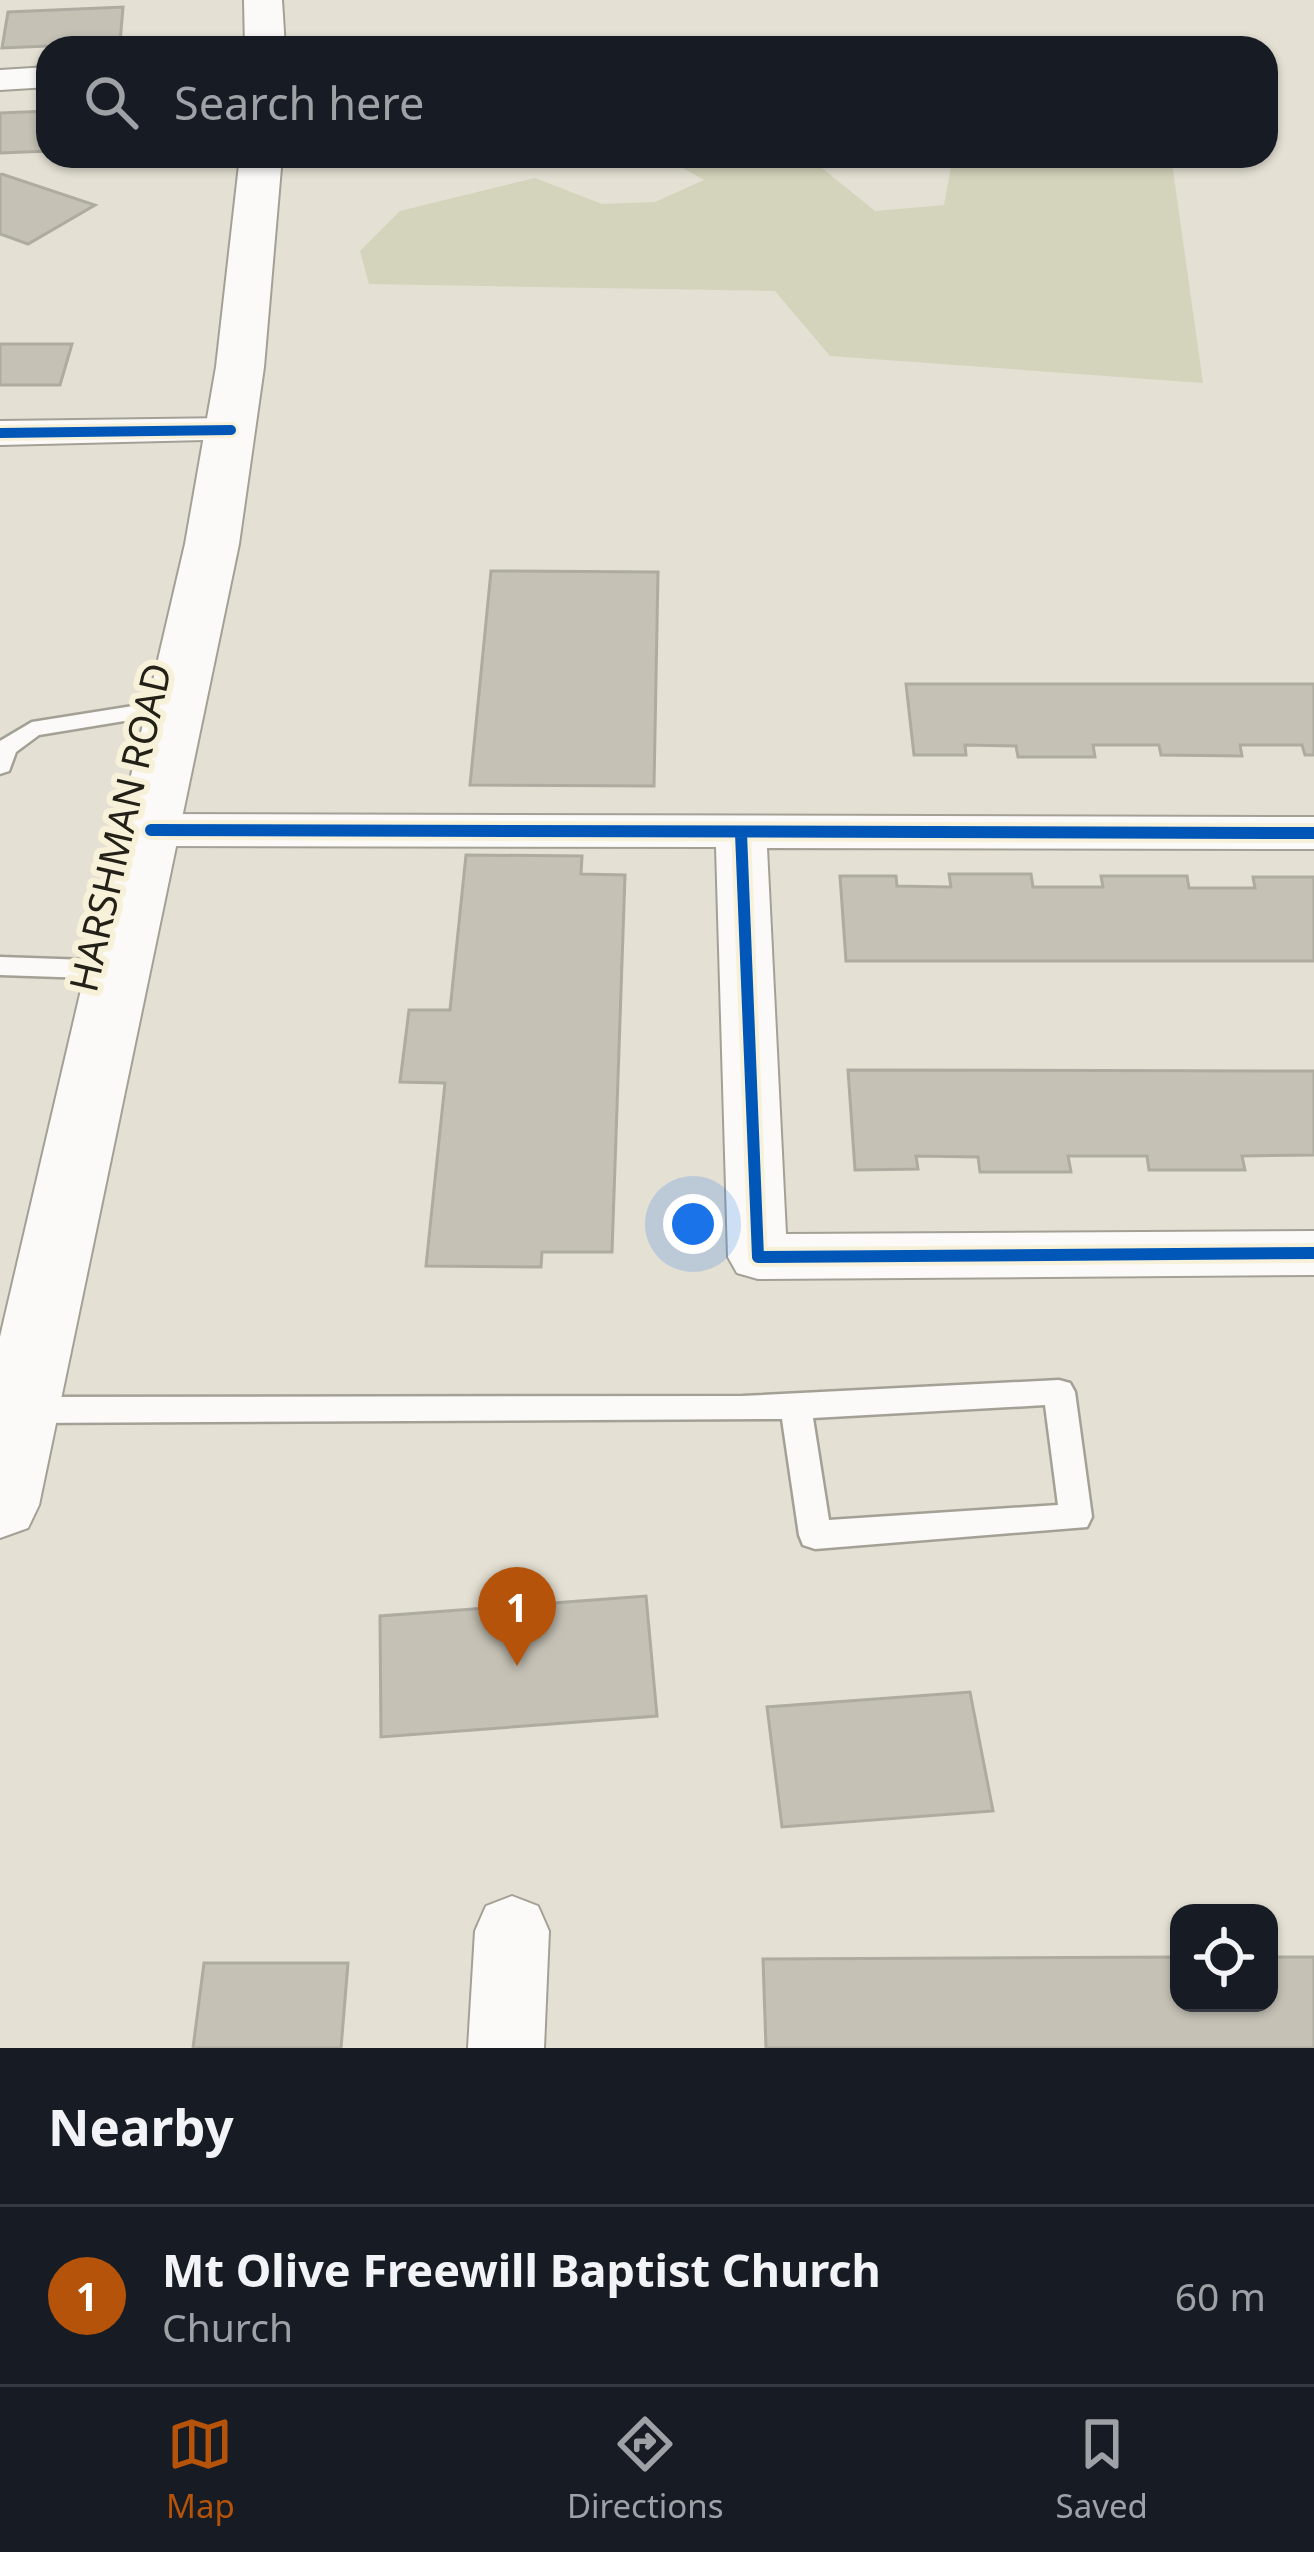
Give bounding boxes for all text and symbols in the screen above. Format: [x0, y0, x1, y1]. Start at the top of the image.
search box [36, 36, 1278, 168]
icon: search [78, 69, 144, 135]
text: Search here [174, 72, 424, 133]
street label: HARSHMAN ROAD [55, 657, 183, 997]
your location [663, 1194, 723, 1254]
pin: 1 [478, 1567, 556, 1666]
map controls [1170, 1904, 1278, 2012]
button: locate [1170, 1904, 1278, 2012]
text: Nearby [48, 2091, 234, 2161]
text: Mt Olive Freewill Baptist Church [162, 2239, 881, 2300]
text: 1 [76, 2269, 98, 2322]
text: 60 m [1175, 2269, 1266, 2322]
text: Church [162, 2300, 293, 2353]
tab: Map [166, 2411, 235, 2528]
tab: Directions [567, 2411, 724, 2528]
tab: Saved [1056, 2411, 1148, 2528]

